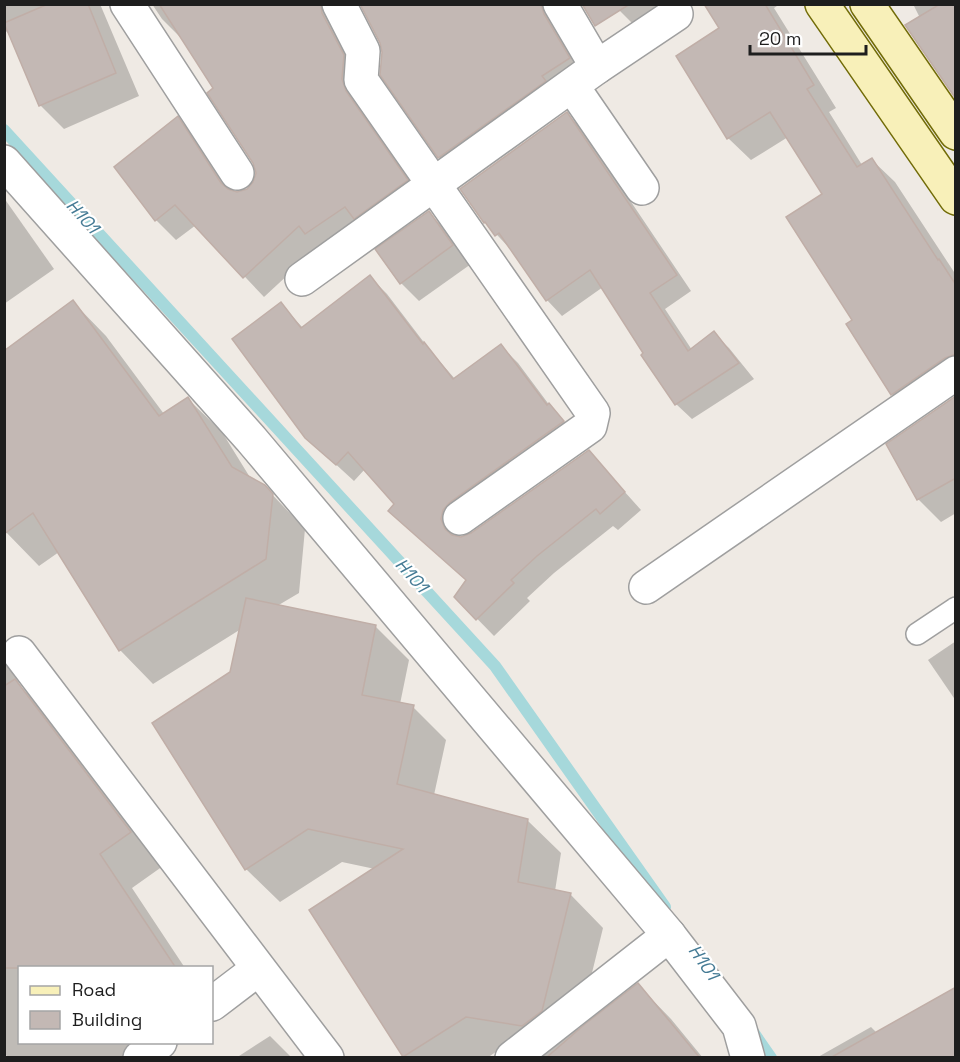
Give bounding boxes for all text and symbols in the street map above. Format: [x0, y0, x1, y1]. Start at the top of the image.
scale bar [750, 18, 866, 56]
text: 20 m [759, 27, 802, 50]
water label: H101 [62, 194, 106, 240]
water label: H101 [391, 553, 435, 599]
water label: H101 [684, 940, 726, 986]
legend [18, 966, 213, 1044]
text: Road [72, 978, 116, 1001]
text: Building [72, 1008, 142, 1031]

